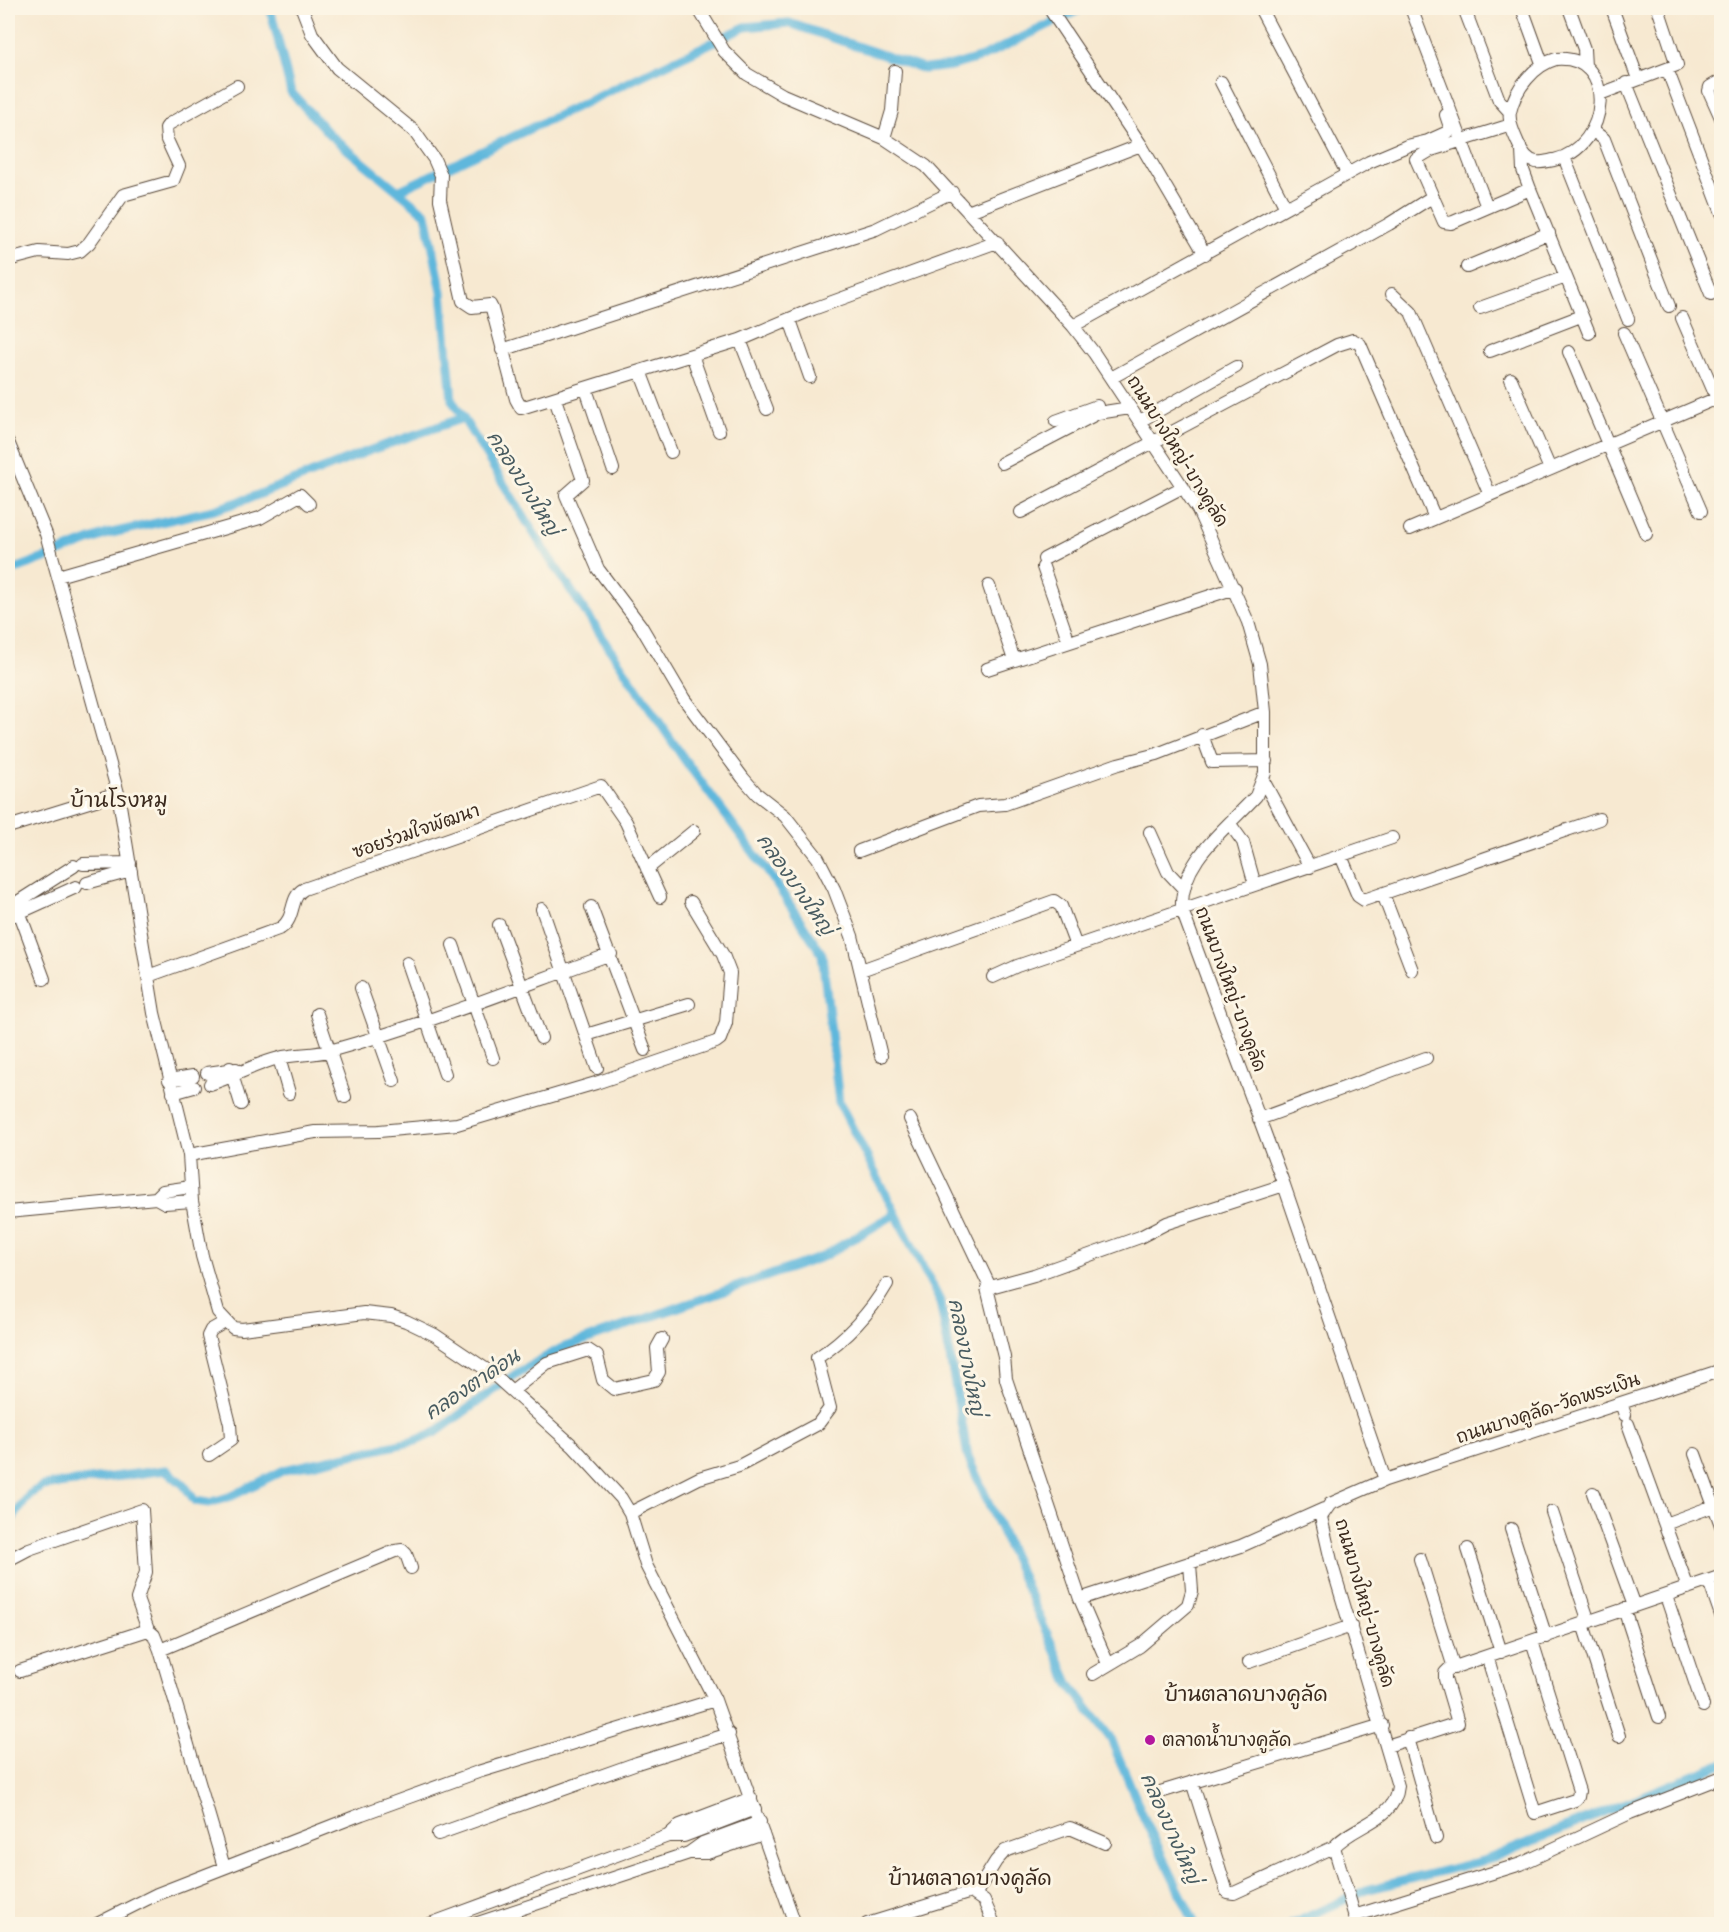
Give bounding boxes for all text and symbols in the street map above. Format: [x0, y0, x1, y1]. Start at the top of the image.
street label: ถนนบางใหญ่-บางคูลัด [1120, 369, 1237, 532]
water label: คลองบางใหญ่ [481, 424, 571, 544]
district label: บ้านโรงหมู [70, 782, 168, 816]
street label: ซอยร่วมใจพัฒนา [348, 795, 483, 864]
water label: คลองบางใหญ่ [750, 826, 846, 944]
street label: ถนนบางใหญ่-บางคูลัด [1188, 902, 1275, 1076]
water label: คลองบางใหญ่ [942, 1296, 995, 1422]
water label: คลองตาด่อน [418, 1339, 527, 1426]
street label: ถนนบางคูลัด-วัดพระเงิน [1452, 1364, 1644, 1451]
street label: ถนนบางใหญ่-บางคูลัด [1328, 1515, 1403, 1691]
district label: บ้านตลาดบางคูลัด [1164, 1676, 1328, 1710]
place label: ตลาดน้ำบางคูลัด [1162, 1723, 1291, 1754]
marker: ตลาดน้ำบางคูลัด [1143, 1733, 1157, 1747]
water label: คลองบางใหญ่ [1134, 1767, 1211, 1892]
district label: บ้านตลาดบางคูลัด [888, 1860, 1052, 1894]

